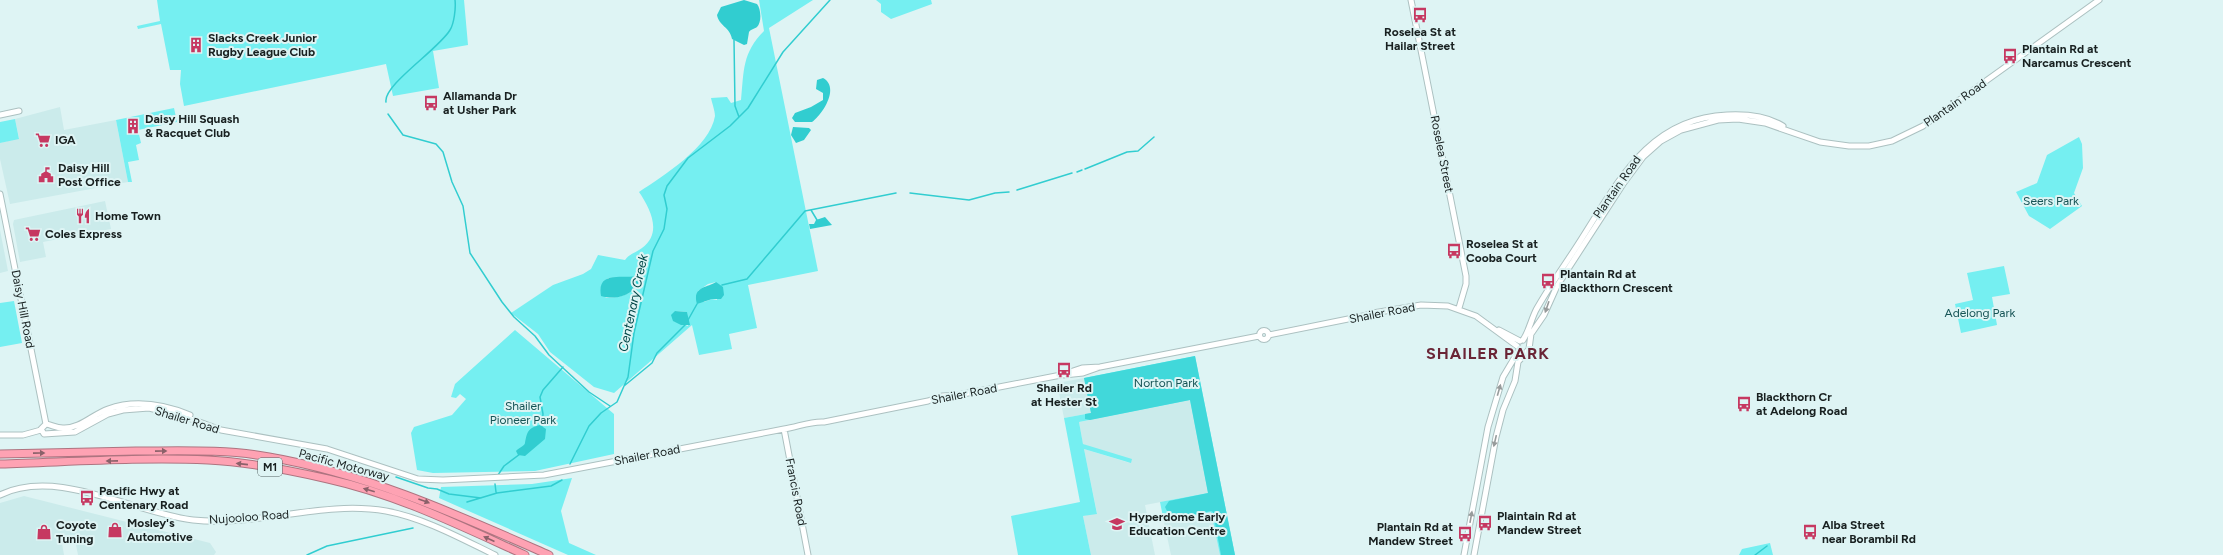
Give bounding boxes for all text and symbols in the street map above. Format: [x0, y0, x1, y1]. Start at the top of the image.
bus stop icon: Roselea St at Hailar Street [1411, 6, 1429, 24]
place label: Roselea St at Hailar Street [1384, 25, 1456, 53]
place label: Slacks Creek Junior Rugby League Club [208, 31, 317, 59]
building icon: Slacks Creek Junior Rugby League Club [187, 36, 205, 54]
place label: Plantain Rd at Narcamus Crescent [2022, 42, 2131, 70]
bus stop icon: Plantain Rd at Narcamus Crescent [2001, 47, 2019, 65]
street label: Plantain Road [1921, 76, 1989, 130]
place label: Allamanda Dr at Usher Park [443, 89, 517, 117]
bus stop icon: Allamanda Dr at Usher Park [422, 94, 440, 112]
place label: Daisy Hill Squash & Racquet Club [145, 112, 239, 140]
street label: Roselea Street [1428, 114, 1456, 194]
building icon: Daisy Hill Squash & Racquet Club [124, 117, 142, 135]
supermarket icon: IGA [34, 131, 52, 149]
place label: IGA [55, 133, 76, 147]
street label: Plantain Road [1590, 153, 1644, 221]
place label: Daisy Hill Post Office [58, 161, 121, 189]
public building icon: Daisy Hill Post Office [37, 166, 55, 184]
park label: Seers Park [2023, 194, 2079, 208]
restaurant icon: Home Town [74, 207, 92, 225]
place label: Home Town [95, 209, 161, 223]
supermarket icon: Coles Express [24, 225, 42, 243]
place label: Coles Express [45, 227, 122, 241]
place label: Roselea St at Cooba Court [1466, 237, 1538, 265]
bus stop icon: Roselea St at Cooba Court [1445, 242, 1463, 260]
water label: Centenary Creek [615, 252, 651, 353]
place label: Plantain Rd at Blackthorn Crescent [1560, 267, 1673, 295]
street label: Daisy Hill Road [9, 269, 37, 349]
bus stop icon: Plantain Rd at Blackthorn Crescent [1539, 272, 1557, 290]
street label: Shailer Road [1348, 300, 1416, 326]
one-way arrow [1544, 301, 1550, 313]
park label: Adelong Park [1945, 306, 2016, 320]
district label: SHAILER PARK [1426, 344, 1550, 363]
bus stop icon: Shailer Rd at Hester St [1055, 361, 1073, 379]
park label: Norton Park [1134, 376, 1198, 390]
street label: Shailer Road [930, 381, 998, 407]
place label: Shailer Rd at Hester St [1031, 381, 1097, 409]
one-way arrow [1496, 383, 1502, 395]
place label: Blackthorn Cr at Adelong Road [1756, 390, 1847, 418]
bus stop icon: Blackthorn Cr at Adelong Road [1735, 395, 1753, 413]
park label: Shailer Pioneer Park [490, 399, 556, 427]
street label: Shailer Road [153, 404, 221, 436]
one-way arrow [1492, 435, 1498, 447]
street label: Shailer Road [613, 442, 681, 468]
street label: Pacific Motorway [297, 446, 391, 484]
one-way arrow [155, 448, 168, 454]
one-way arrow [33, 450, 45, 457]
street label: Francis Road [783, 457, 809, 527]
one-way arrow [105, 458, 118, 464]
road number: M1 [258, 458, 282, 476]
one-way arrow [235, 461, 248, 467]
place label: Pacific Hwy at Centenary Road [99, 484, 188, 512]
one-way arrow [362, 487, 374, 493]
bus stop icon: Pacific Hwy at Centenary Road [78, 489, 96, 507]
one-way arrow [419, 499, 431, 505]
street label: Nujooloo Road [208, 507, 290, 527]
place label: Plaintain Rd at Mandew Street [1497, 509, 1582, 537]
place label: Hyperdome Early Education Centre [1129, 510, 1226, 538]
one-way arrow [1468, 510, 1474, 523]
bus stop icon: Plaintain Rd at Mandew Street [1476, 514, 1494, 532]
school or university icon: Hyperdome Early Education Centre [1108, 515, 1126, 533]
place label: Mosley's Automotive [127, 516, 193, 544]
place label: Coyote Tuning [56, 518, 97, 546]
place label: Alba Street near Borambil Rd [1822, 518, 1916, 546]
place label: Plantain Rd at Mandew Street [1368, 520, 1453, 548]
shop icon: Mosley's Automotive [106, 521, 124, 539]
shop icon: Coyote Tuning [35, 523, 53, 541]
bus stop icon: Alba Street near Borambil Rd [1801, 523, 1819, 541]
bus stop icon: Plantain Rd at Mandew Street [1456, 525, 1474, 543]
one-way arrow [483, 536, 495, 542]

